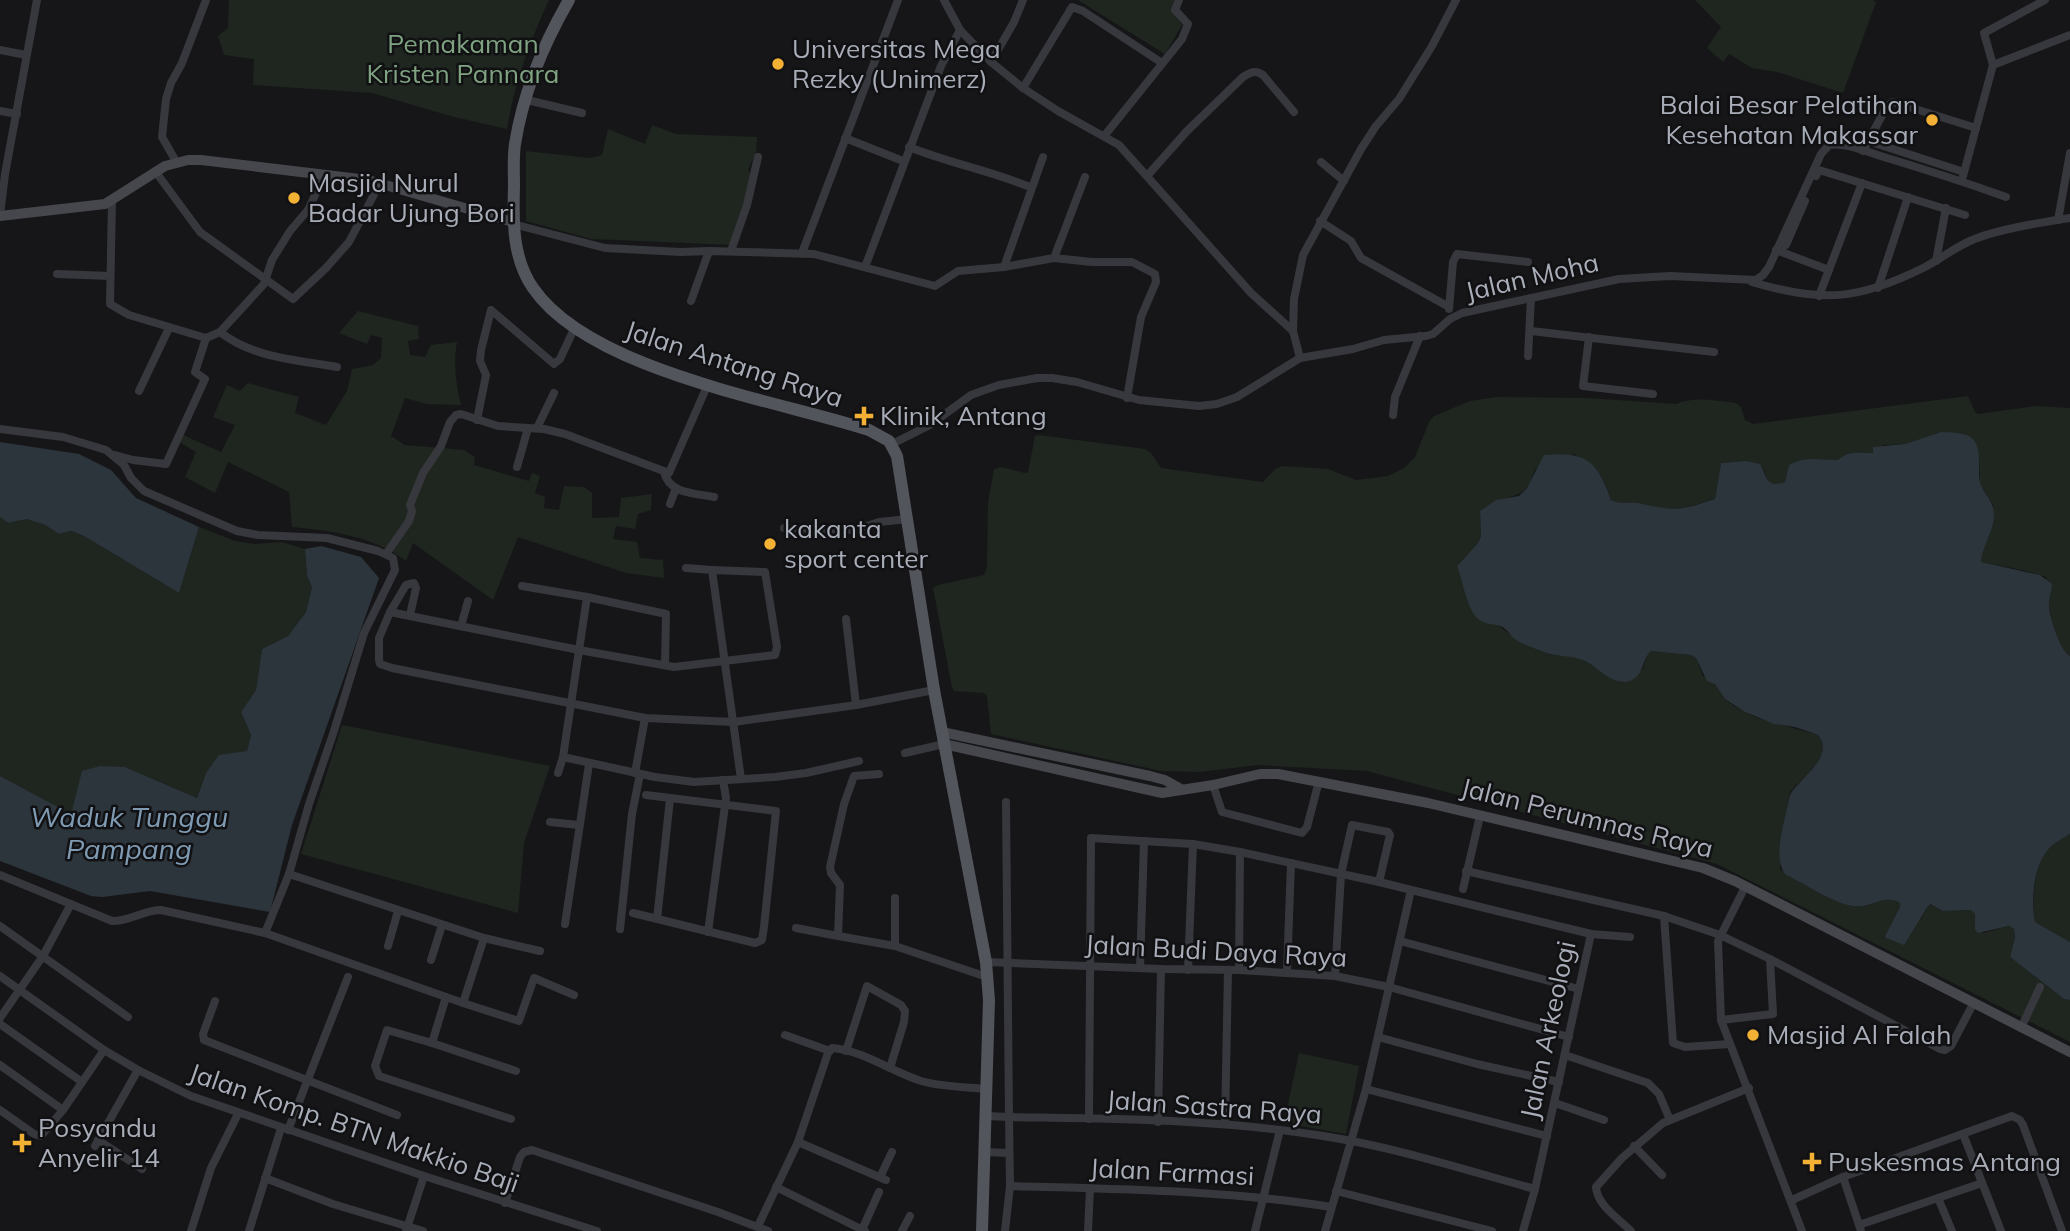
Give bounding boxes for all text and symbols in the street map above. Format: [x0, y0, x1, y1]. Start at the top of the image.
park label: Pemakaman Kristen Pannara [367, 27, 559, 90]
place label: Universitas Mega Rezky (Unimerz) [792, 32, 1001, 95]
marker: Universitas Mega Rezky (Unimerz) [770, 56, 786, 72]
place label: Balai Besar Pelatihan Kesehatan Makassar [1660, 88, 1919, 151]
marker: Balai Besar Pelatihan Kesehatan Makassar [1924, 112, 1940, 128]
place label: Masjid Nurul Badar Ujung Bori [308, 166, 515, 229]
marker: Masjid Nurul Badar Ujung Bori [286, 190, 302, 206]
street label: Jalan Moha [1462, 245, 1602, 308]
street label: Jalan Antang Raya [621, 313, 847, 414]
place label: Klinik, Antang [880, 399, 1047, 432]
marker: Klinik, Antang [854, 406, 874, 426]
place label: kakanta sport center [784, 512, 928, 575]
marker: kakanta sport center [762, 536, 778, 552]
street label: Jalan Perumnas Raya [1458, 770, 1717, 865]
water label: Waduk Tunggu Pampang [30, 799, 228, 866]
street label: Jalan Budi Daya Raya [1084, 927, 1348, 974]
street label: Jalan Arkeologi [1513, 938, 1583, 1122]
place label: Masjid Al Falah [1767, 1018, 1951, 1051]
marker: Masjid Al Falah [1745, 1027, 1761, 1043]
street label: Jalan Komp. BTN Makkio Baji [185, 1055, 524, 1200]
street label: Jalan Sastra Raya [1105, 1083, 1323, 1130]
place label: Posyandu Anyelir 14 [38, 1111, 160, 1174]
marker: Posyandu Anyelir 14 [12, 1133, 32, 1153]
place label: Puskesmas Antang [1828, 1145, 2061, 1178]
street label: Jalan Farmasi [1089, 1151, 1255, 1192]
marker: Puskesmas Antang [1802, 1152, 1822, 1172]

